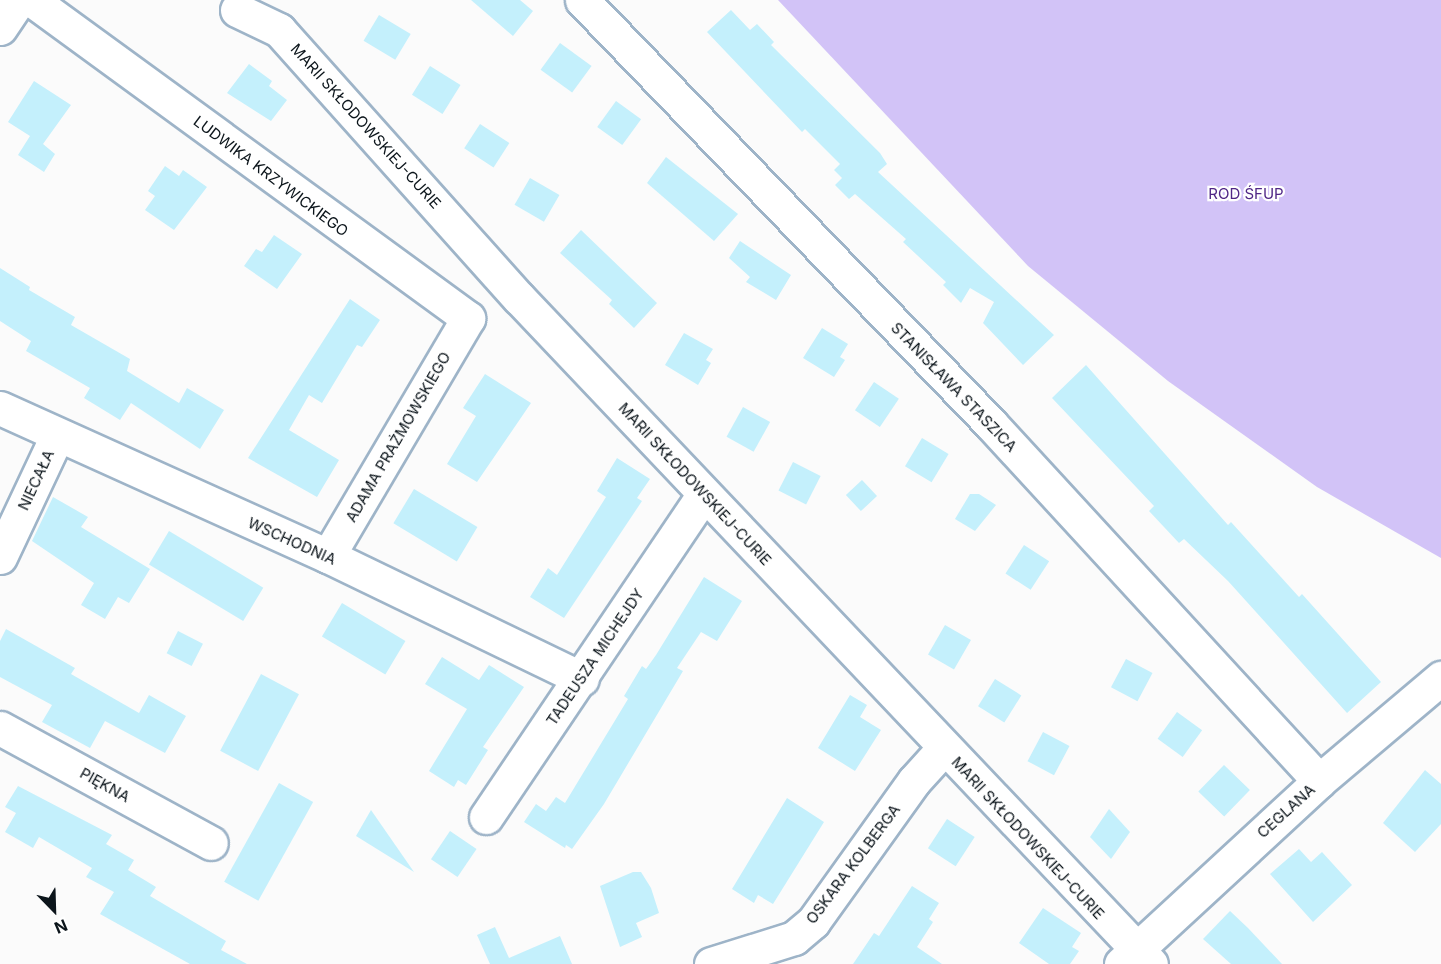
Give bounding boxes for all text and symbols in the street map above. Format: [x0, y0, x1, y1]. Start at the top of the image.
street label: MARII SKŁODOWSKIEJ-CURIE [287, 40, 445, 212]
street label: LUDWIKA KRZYWICKIEGO [190, 112, 352, 240]
park label: ROD ŚFUP [1208, 185, 1284, 203]
street label: STANISŁAWA STASZICA [888, 319, 1020, 455]
street label: ADAMA PRAŻMOWSKIEGO [342, 349, 454, 525]
street label: MARII SKŁODOWSKIEJ-CURIE [615, 399, 775, 569]
street label: NIECAŁA [14, 447, 58, 513]
street label: WSCHODNIA [245, 514, 339, 568]
street label: TADEUSZA MICHEJDY [542, 585, 648, 729]
street label: MARII SKŁODOWSKIEJ-CURIE [948, 753, 1108, 923]
street label: PIĘKNA [77, 764, 133, 806]
street label: CEGLANA [1253, 780, 1319, 842]
street label: OSKARA KOLBERGA [802, 801, 904, 927]
north arrow [24, 880, 84, 940]
text: N [52, 915, 71, 938]

